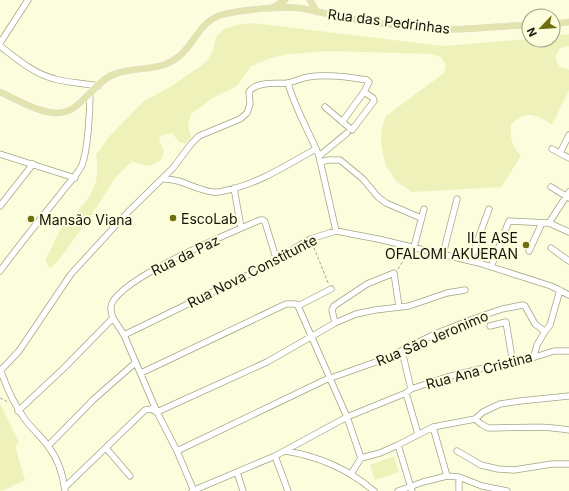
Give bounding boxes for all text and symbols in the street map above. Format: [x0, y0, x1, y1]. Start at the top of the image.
street label: Rua das Pedrinhas [327, 5, 451, 37]
north arrow [521, 8, 561, 48]
text: N [524, 25, 540, 39]
place label: EscoLab [181, 210, 238, 227]
place label: Mansão Viana [39, 211, 132, 228]
marker: EscoLab [168, 213, 178, 223]
marker: Mansão Viana [26, 214, 36, 224]
place label: ILE ASE OFALOMI AKUERAN [385, 229, 518, 262]
street label: Rua da Paz [148, 231, 222, 279]
street label: Rua Nova Constitunte [184, 231, 320, 311]
marker: ILE ASE OFALOMI AKUERAN [521, 240, 531, 250]
street label: Rua São Jeronimo [373, 307, 491, 369]
street label: Rua Ana Cristina [424, 348, 534, 392]

